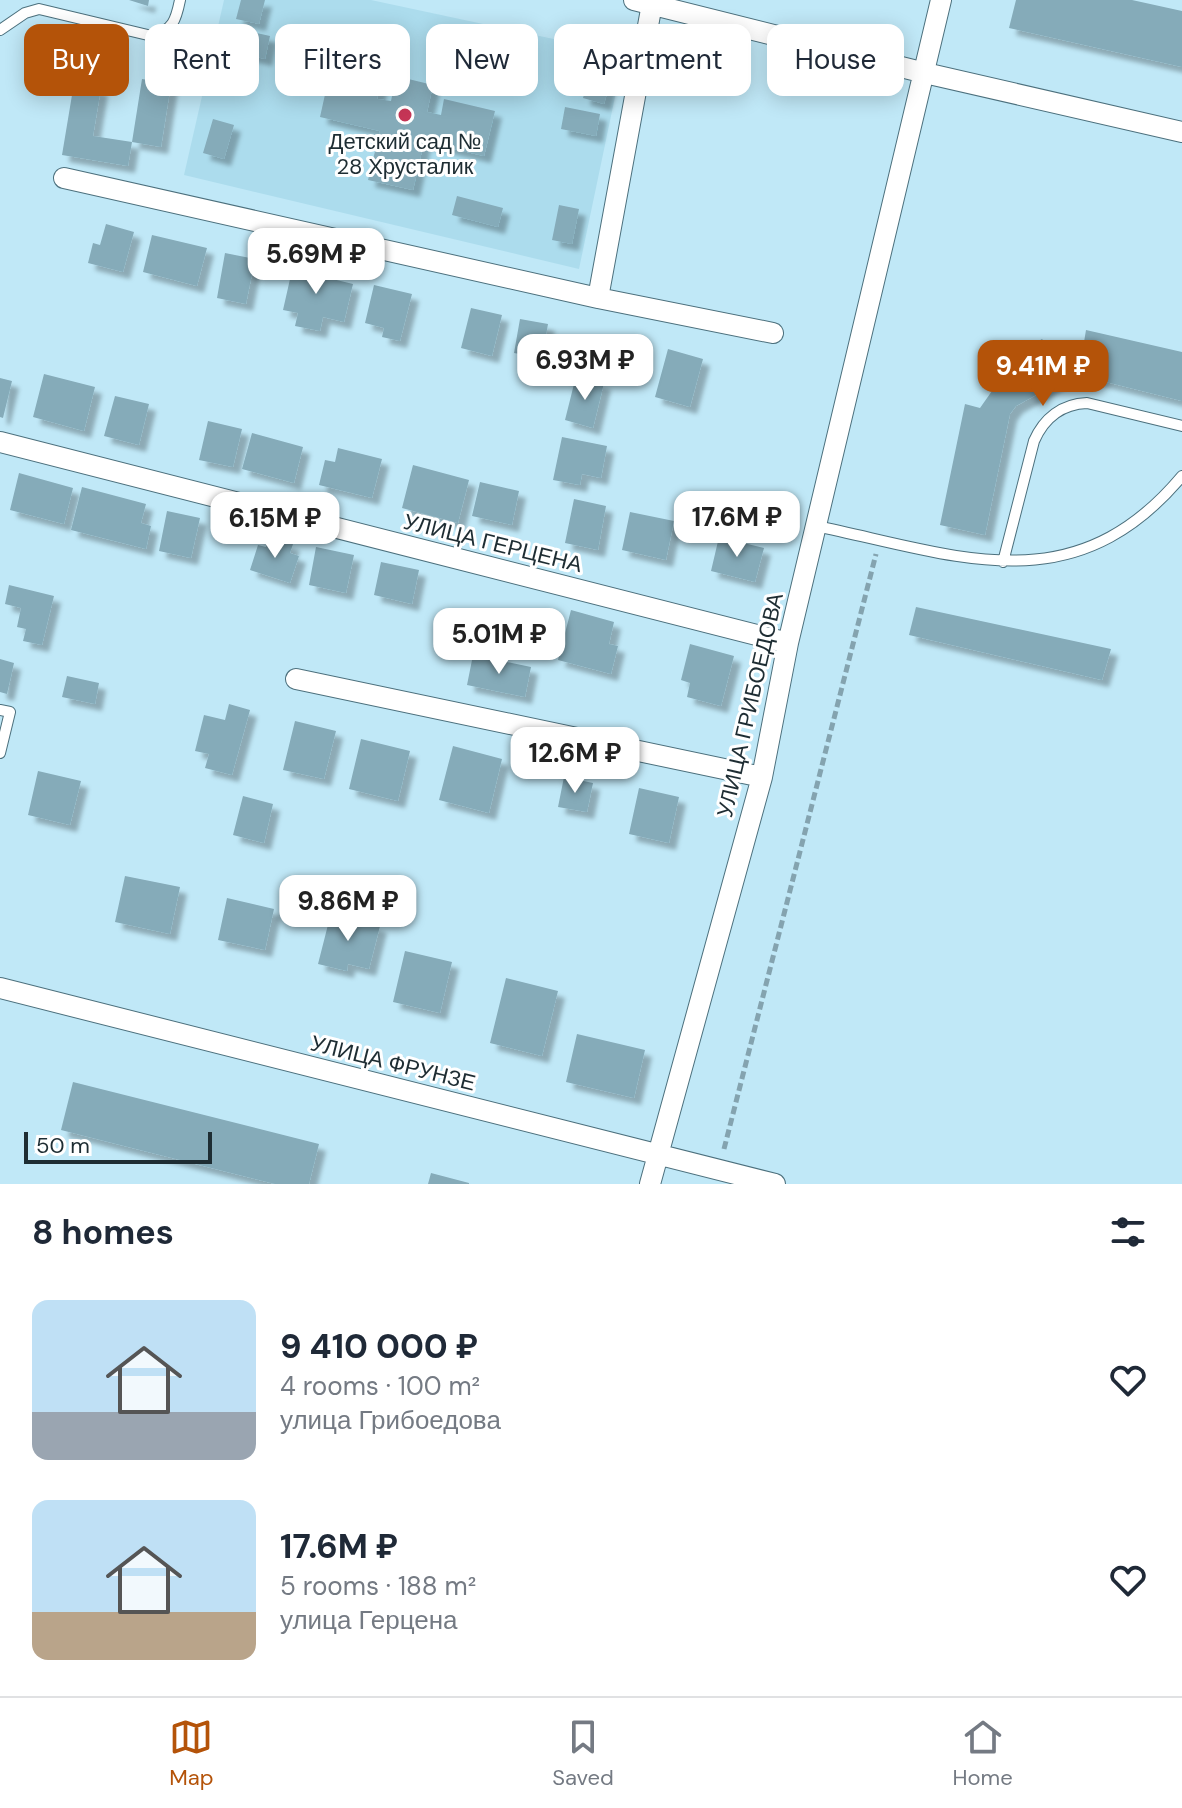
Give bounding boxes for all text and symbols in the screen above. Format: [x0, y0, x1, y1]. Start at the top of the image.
chip: Buy [24, 24, 129, 96]
chip: Rent [145, 24, 259, 96]
chip: Filters [275, 24, 410, 96]
chip: New [426, 24, 538, 96]
chip: Apartment [554, 24, 751, 96]
chip: House [767, 24, 904, 96]
marker: Детский сад № 28 Хрусталик [396, 106, 414, 124]
place label: Детский сад № 28 Хрусталик [329, 127, 481, 181]
pin: 5.69M ₽ [242, 228, 390, 296]
text: 5.69M ₽ [266, 237, 366, 271]
pin: 6.93M ₽ [511, 334, 659, 402]
pin: 9.41M ₽ [969, 340, 1117, 408]
text: 6.93M ₽ [535, 343, 635, 377]
text: 9.41M ₽ [996, 349, 1090, 383]
pin: 17.6M ₽ [663, 491, 811, 559]
pin: 6.15M ₽ [201, 492, 349, 560]
text: 17.6M ₽ [692, 500, 782, 534]
text: 6.15M ₽ [228, 501, 322, 535]
street label: УЛИЦА ГЕРЦЕНА [401, 507, 586, 579]
street label: УЛИЦА ГРИБОЕДОВА [710, 590, 790, 820]
pin: 5.01M ₽ [425, 608, 573, 676]
text: 5.01M ₽ [451, 617, 547, 651]
pin: 12.6M ₽ [501, 727, 649, 795]
text: 12.6M ₽ [529, 736, 621, 770]
pin: 9.86M ₽ [274, 875, 422, 943]
text: 9.86M ₽ [297, 884, 399, 918]
street label: УЛИЦА ФРУНЗЕ [307, 1028, 479, 1098]
scale bar [24, 1128, 212, 1164]
text: 50 m [36, 1131, 90, 1160]
text: 8 homes [32, 1210, 174, 1255]
icon: filters [1106, 1210, 1150, 1254]
text: 9 410 000 ₽ [280, 1324, 478, 1369]
icon: home [96, 1332, 192, 1428]
icon: heart [1106, 1358, 1150, 1402]
text: 4 rooms · 100 m² [280, 1369, 480, 1403]
text: улица Грибоедова [280, 1403, 501, 1437]
text: 17.6M ₽ [280, 1524, 398, 1569]
icon: home [96, 1532, 192, 1628]
icon: heart [1106, 1558, 1150, 1602]
text: 5 rooms · 188 m² [280, 1569, 476, 1603]
text: улица Герцена [280, 1603, 458, 1637]
tab: Map [169, 1715, 214, 1792]
tab: Saved [552, 1715, 614, 1792]
tab: Home [953, 1715, 1013, 1792]

